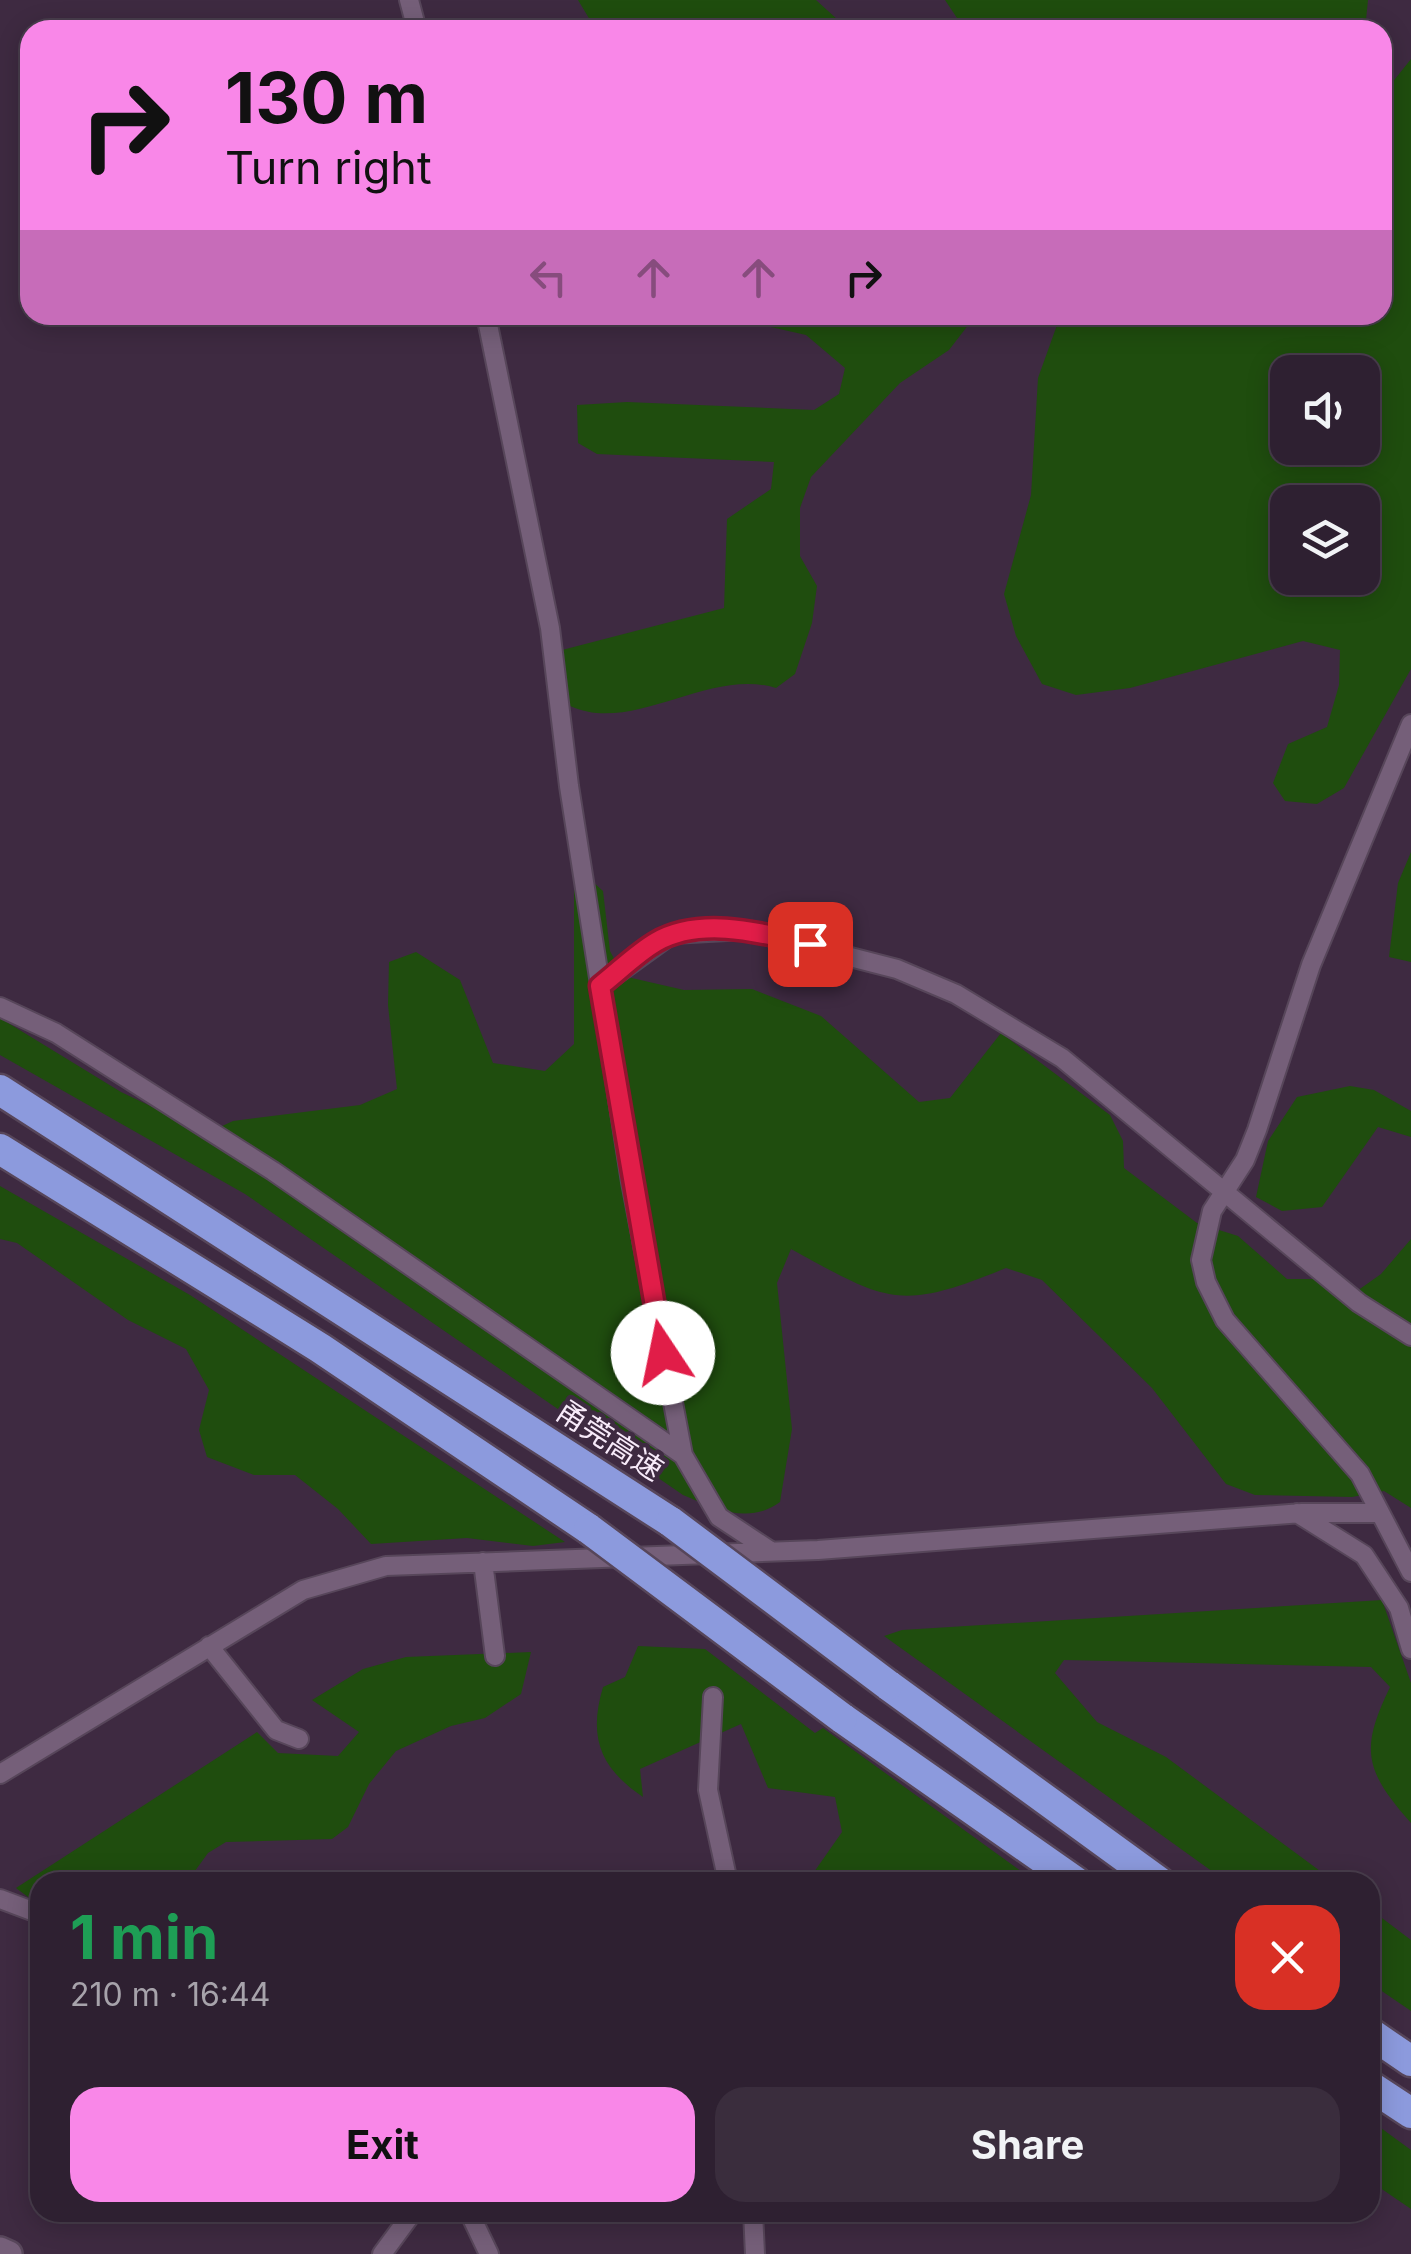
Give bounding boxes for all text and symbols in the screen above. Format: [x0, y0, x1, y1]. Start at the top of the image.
text: 130 m [225, 55, 428, 140]
icon: right [60, 60, 190, 190]
text: Turn right [225, 140, 432, 195]
icon: left [521, 250, 576, 305]
icon: ahead [626, 250, 681, 305]
icon: ahead [731, 250, 786, 305]
icon: right [836, 250, 891, 305]
map controls [1270, 355, 1380, 595]
button: sound [1270, 355, 1380, 465]
button: layers [1270, 485, 1380, 595]
pin [768, 902, 853, 987]
icon: arrive [783, 917, 838, 972]
position arrow [611, 1301, 715, 1405]
street label: 甬莞高速 [550, 1392, 670, 1488]
text: 1 min [70, 1901, 218, 1973]
button: close [1235, 1905, 1340, 2010]
text: 210 m · 16:44 [70, 1975, 270, 2014]
button: Exit [70, 2087, 695, 2202]
button: Share [715, 2087, 1340, 2202]

